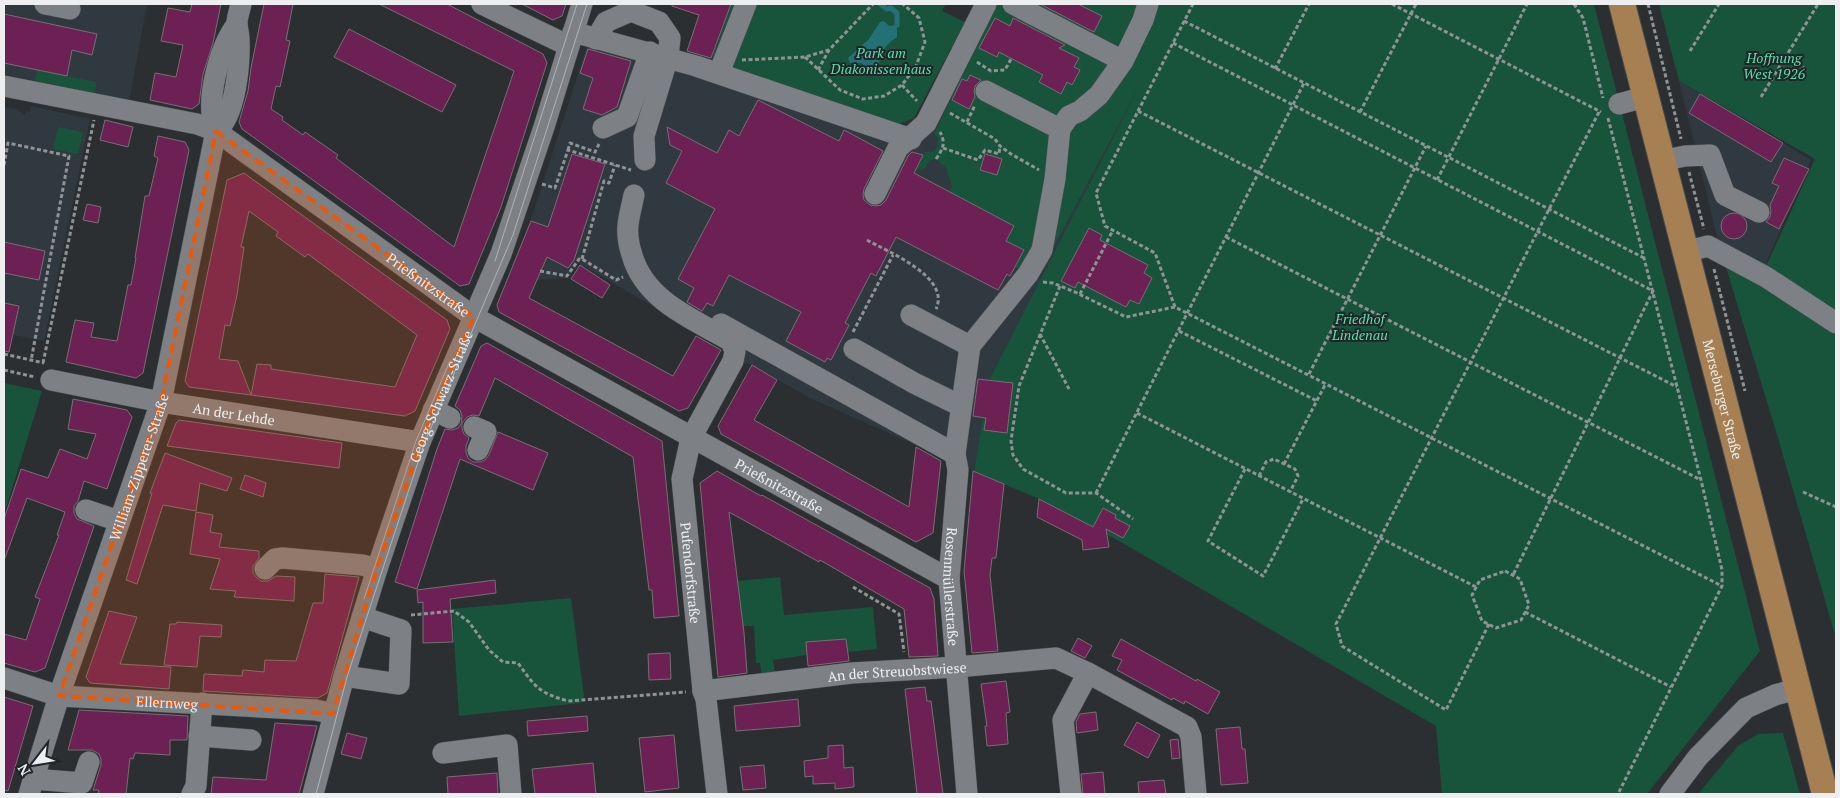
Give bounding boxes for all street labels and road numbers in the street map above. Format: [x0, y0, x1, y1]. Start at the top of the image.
street label: Prießnitzstraße [383, 248, 474, 321]
street label: Georg-Schwarz-Straße [404, 327, 477, 465]
street label: Merseburger Straße [1699, 337, 1748, 461]
street label: William-Zipperer-Straße [104, 392, 172, 543]
street label: An der Lehde [192, 398, 276, 429]
street label: Prießnitzstraße [732, 454, 827, 518]
street label: Pufendorfstraße [677, 521, 706, 624]
street label: Rosenmüllerstraße [939, 527, 964, 647]
street label: An der Streuobstwiese [826, 657, 967, 685]
street label: Ellernweg [136, 691, 199, 713]

